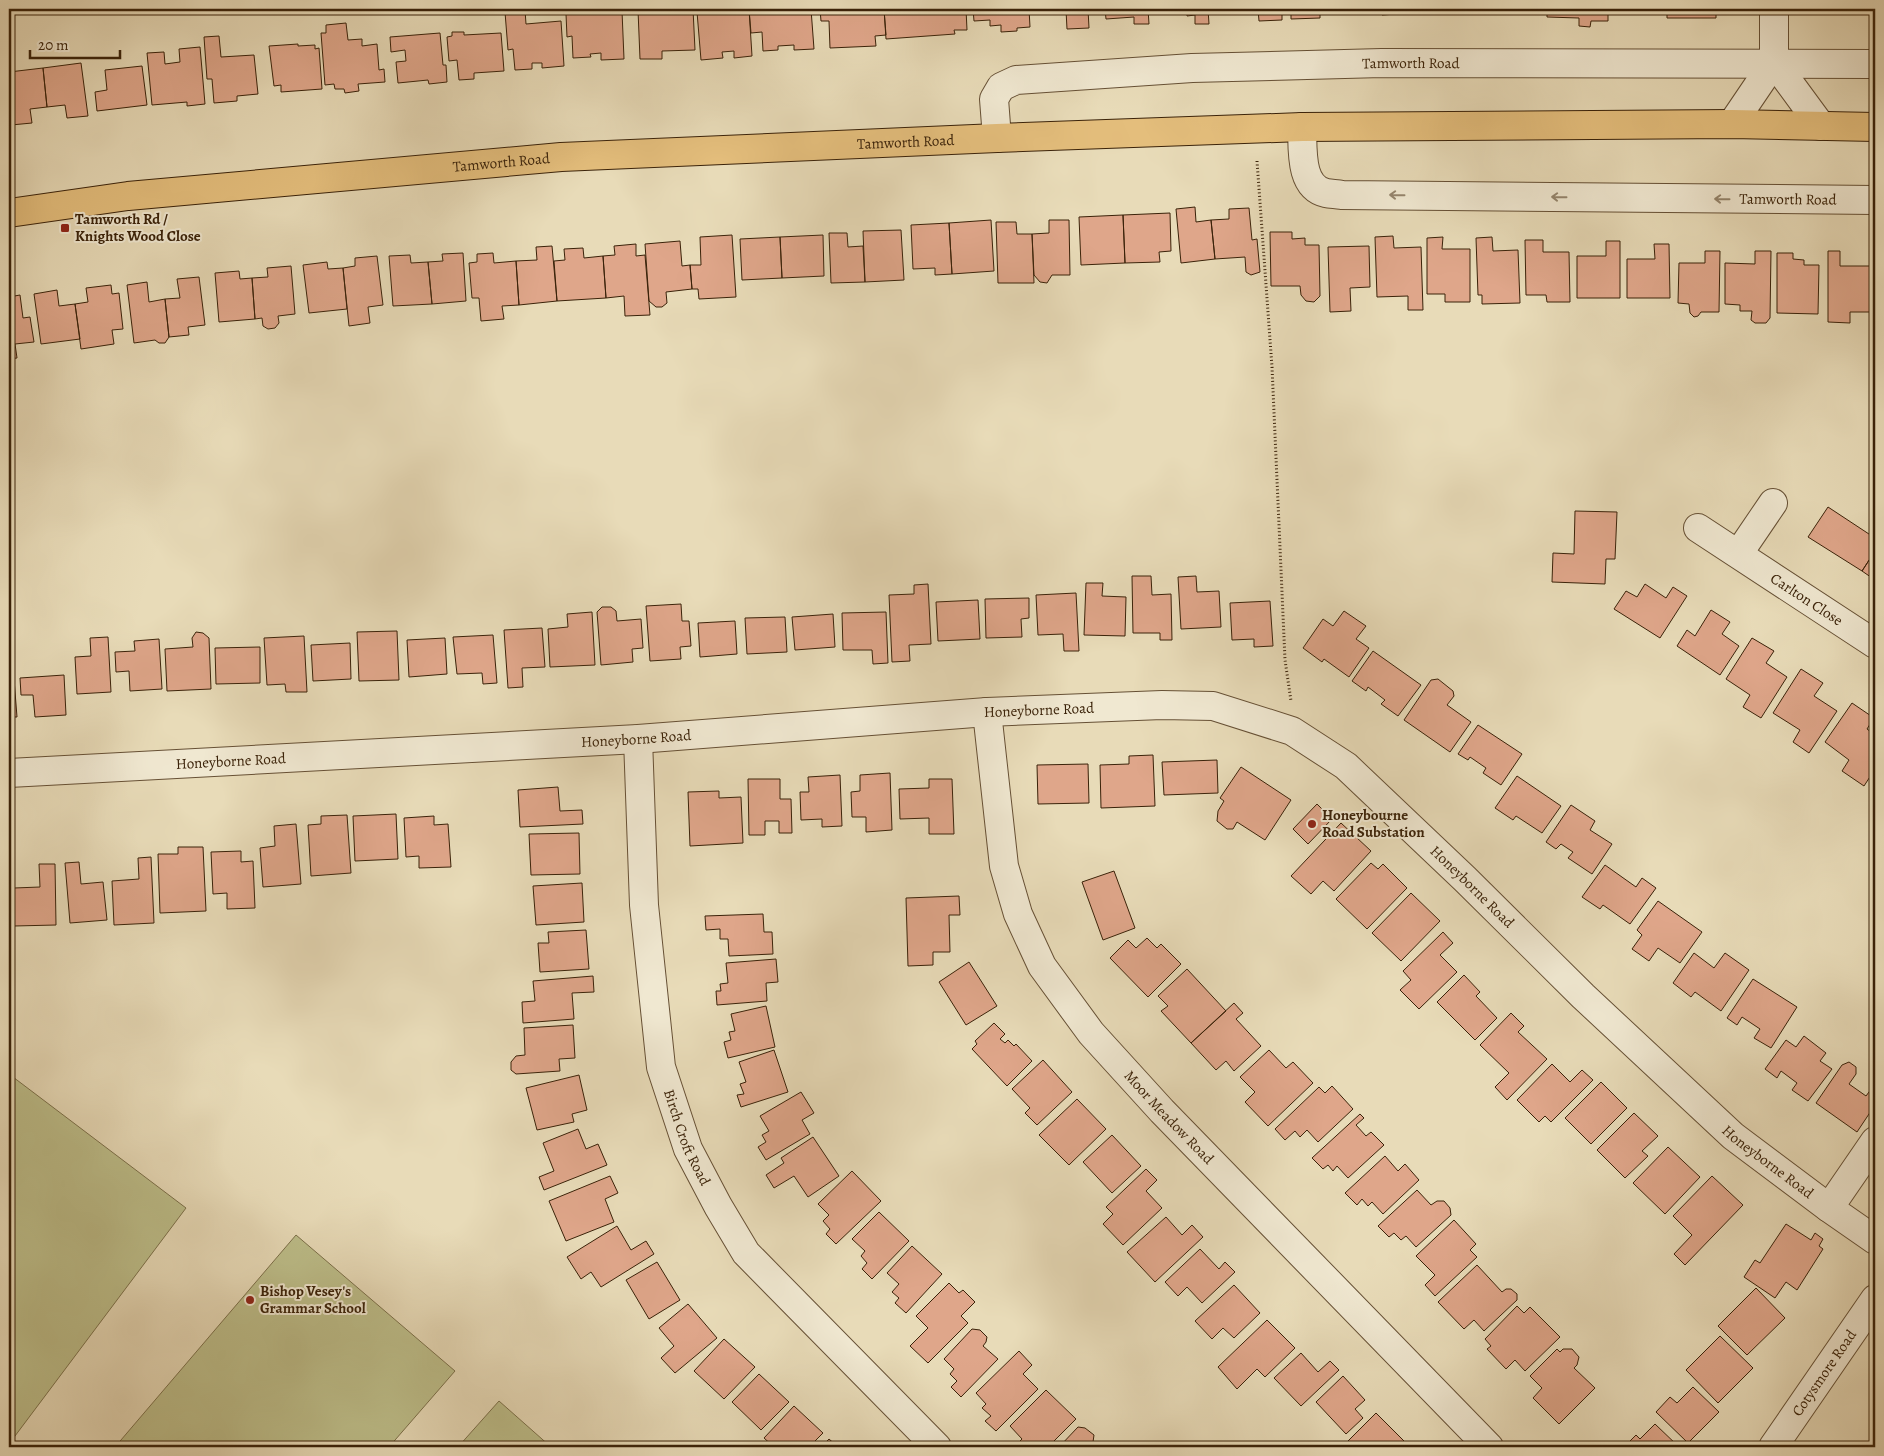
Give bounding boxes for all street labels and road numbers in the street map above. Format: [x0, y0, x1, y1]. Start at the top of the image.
street label: Tamworth Road [1362, 53, 1461, 74]
street label: Tamworth Road [857, 130, 956, 154]
street label: Tamworth Road [452, 148, 552, 177]
street label: Tamworth Road [1739, 189, 1838, 210]
street label: Carlton Close [1767, 568, 1847, 630]
street label: Honeyborne Road [984, 698, 1095, 722]
street label: Honeyborne Road [581, 725, 693, 752]
street label: Honeyborne Road [175, 748, 287, 774]
street label: Honeyborne Road [1426, 841, 1519, 933]
street label: Moor Meadow Road [1120, 1066, 1219, 1169]
street label: Birch Croft Road [659, 1087, 716, 1190]
street label: Honeyborne Road [1717, 1121, 1818, 1204]
street label: Cotysmore Road [1787, 1325, 1861, 1420]

